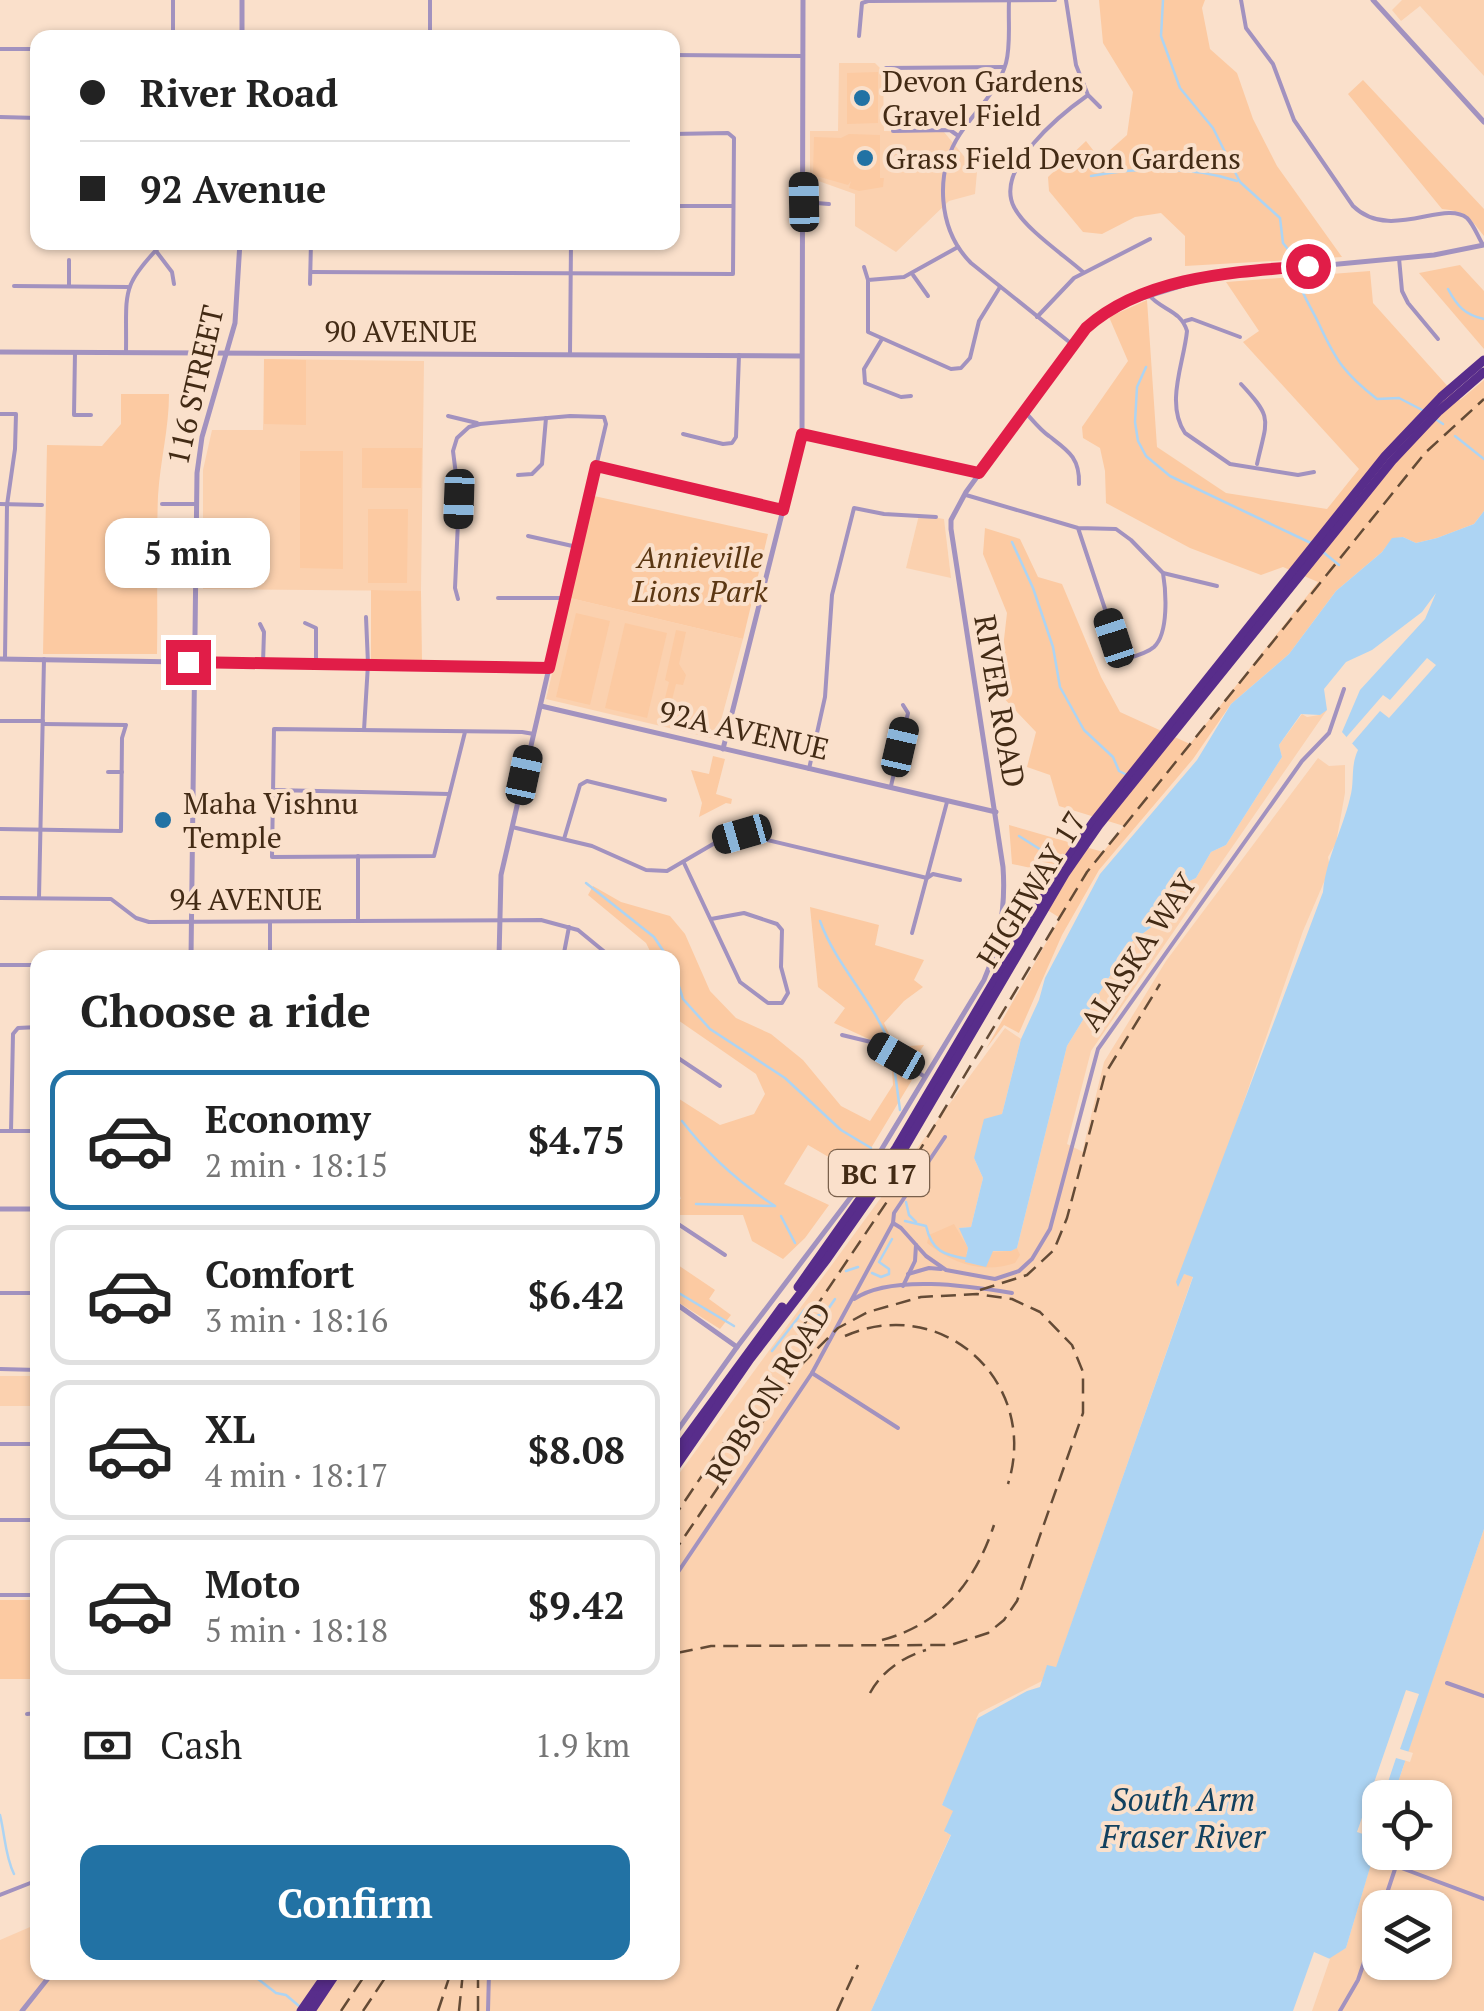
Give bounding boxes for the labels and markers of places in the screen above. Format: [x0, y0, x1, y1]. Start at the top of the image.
place label: Devon Gardens Gravel Field [882, 61, 1084, 135]
marker: Devon Gardens Gravel Field [851, 87, 873, 109]
place label: Grass Field Devon Gardens [885, 138, 1241, 178]
marker: Grass Field Devon Gardens [854, 147, 876, 169]
place label: Maha Vishnu Temple [183, 783, 359, 857]
marker: Maha Vishnu Temple [152, 809, 174, 831]

